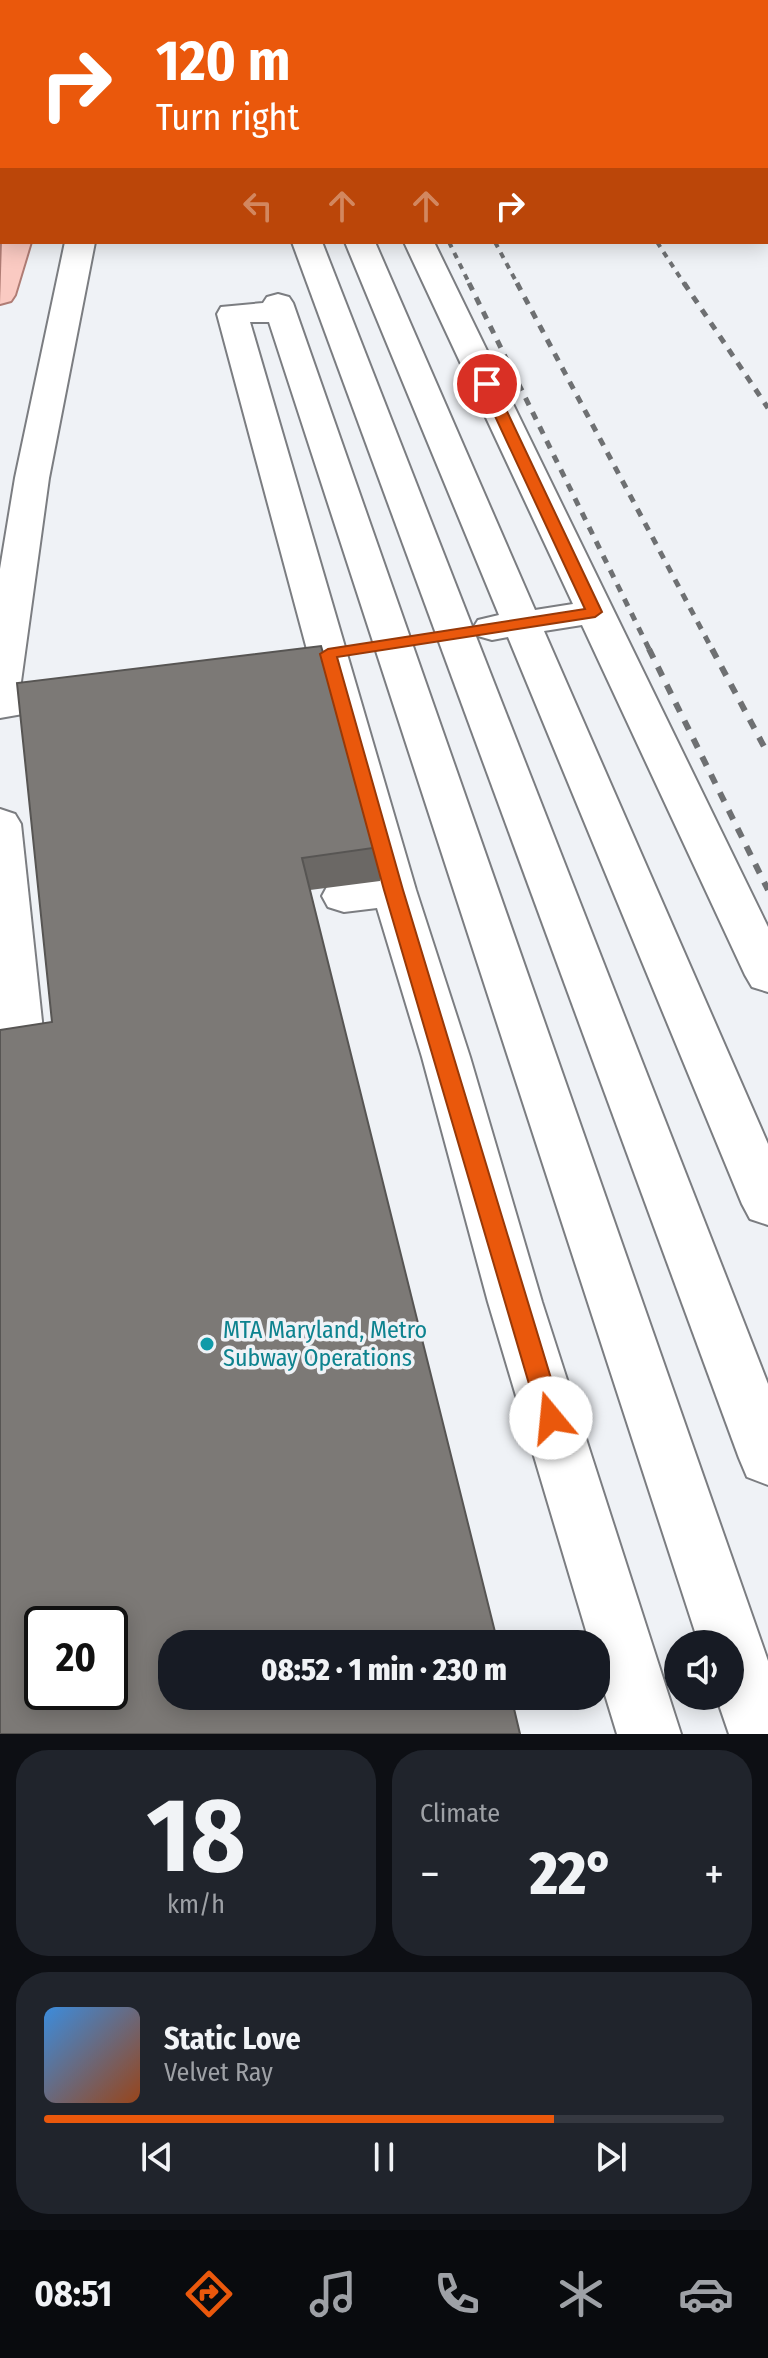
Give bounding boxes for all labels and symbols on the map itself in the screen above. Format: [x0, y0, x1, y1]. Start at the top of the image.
pin [453, 350, 521, 418]
place label: MTA Maryland, Metro Subway Operations [223, 1316, 427, 1372]
marker: MTA Maryland, Metro Subway Operations [198, 1335, 216, 1353]
position arrow [509, 1376, 593, 1460]
speed limit sign: 20 [24, 1606, 128, 1710]

